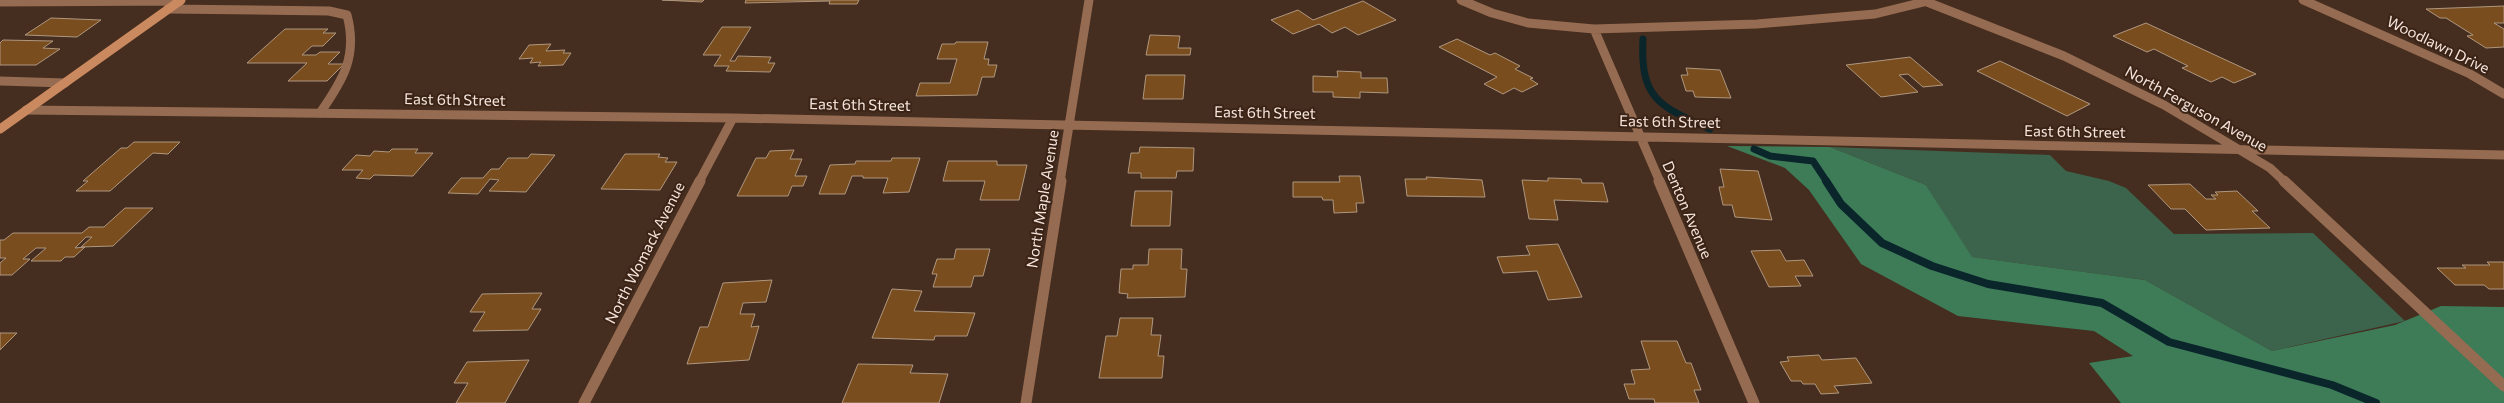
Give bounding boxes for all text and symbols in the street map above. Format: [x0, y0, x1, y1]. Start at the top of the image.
street label: Woodlawn Drive [2384, 11, 2493, 77]
street label: North Ferguson Avenue [2122, 62, 2271, 155]
street label: East 6th Street [404, 89, 506, 109]
street label: East 6th Street [809, 94, 911, 114]
street label: East 6th Street [1214, 102, 1316, 122]
street label: East 6th Street [1619, 111, 1721, 131]
street label: East 6th Street [2024, 121, 2126, 141]
street label: North Maple Avenue [1022, 129, 1062, 269]
street label: Denton Avenue [1659, 158, 1717, 261]
street label: North Womack Avenue [601, 179, 688, 326]

